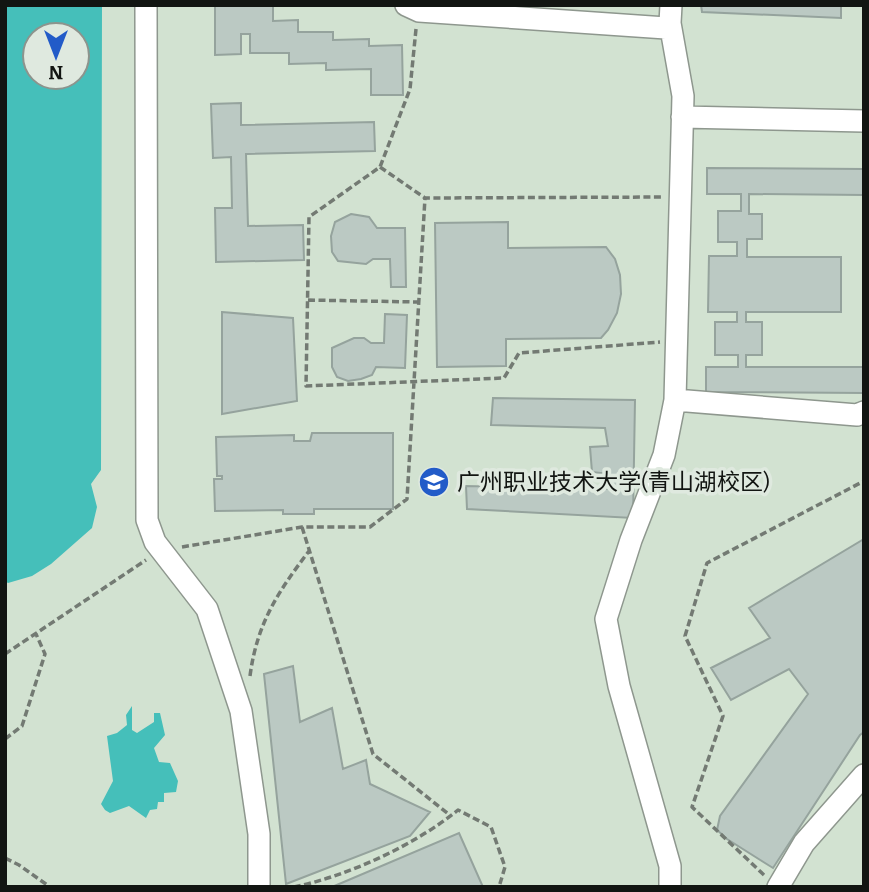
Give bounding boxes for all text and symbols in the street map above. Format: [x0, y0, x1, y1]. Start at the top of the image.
north arrow [21, 21, 91, 91]
text: N [48, 61, 63, 84]
school or university icon: 广州职业技术大学(青山湖校区) [417, 465, 451, 499]
place label: 广州职业技术大学(青山湖校区) [457, 468, 770, 496]

